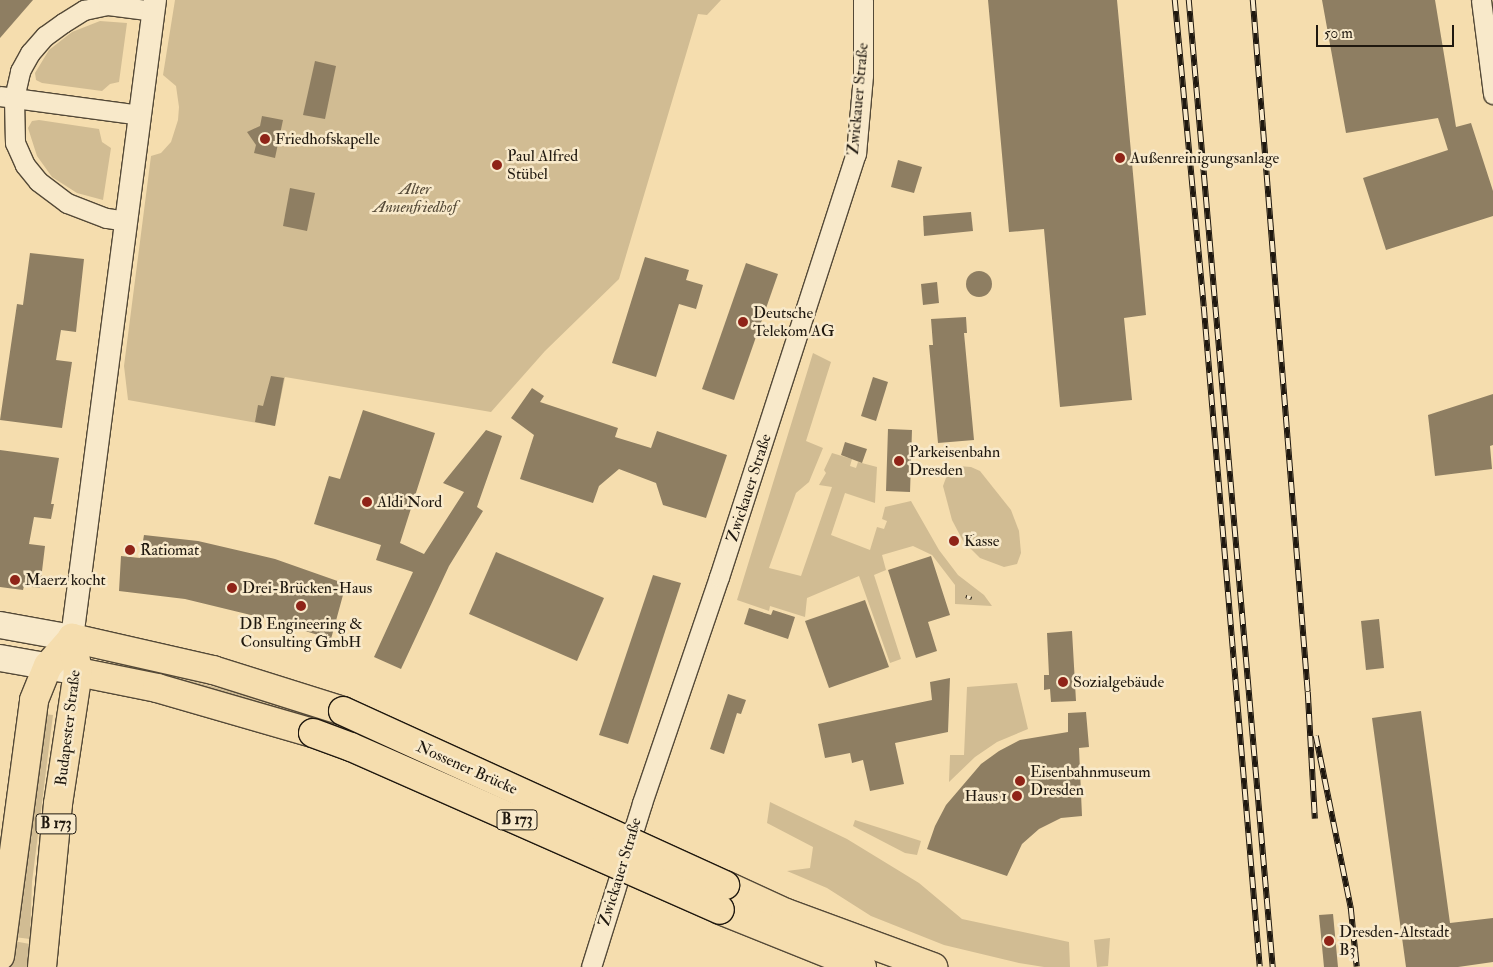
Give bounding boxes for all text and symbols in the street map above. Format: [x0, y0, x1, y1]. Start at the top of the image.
scale bar [1318, 15, 1456, 47]
text: 50 m [1324, 24, 1353, 43]
street label: Zwickauer Straße [844, 42, 872, 156]
place label: Friedhofskapelle [275, 129, 380, 149]
marker: Friedhofskapelle [259, 133, 271, 145]
place label: Paul Alfred Stübel [507, 146, 578, 184]
place label: Außenreinigungsanlage [1130, 148, 1279, 168]
marker: Außenreinigungsanlage [1114, 152, 1126, 164]
marker: Paul Alfred Stübel [491, 159, 503, 171]
park label: Alter Annenfriedhof [373, 179, 457, 217]
place label: Deutsche Telekom AG [753, 303, 834, 341]
marker: Deutsche Telekom AG [737, 316, 749, 328]
street label: Zwickauer Straße [722, 431, 776, 545]
place label: Parkeisenbahn Dresden [909, 442, 1000, 480]
marker: Parkeisenbahn Dresden [893, 455, 905, 467]
place label: Aldi Nord [377, 492, 442, 512]
marker: Aldi Nord [361, 496, 373, 508]
place label: Kasse [964, 531, 999, 551]
marker: Kasse [948, 535, 960, 547]
place label: Ratiomat [140, 540, 199, 560]
marker: Ratiomat [124, 544, 136, 556]
place label: Maerz kocht [25, 570, 106, 590]
marker: Maerz kocht [9, 574, 21, 586]
place label: Drei-Brücken-Haus [242, 578, 372, 598]
marker: Drei-Brücken-Haus [226, 582, 238, 594]
marker: DB Engineering & Consulting GmbH [295, 600, 307, 612]
place label: DB Engineering & Consulting GmbH [239, 614, 363, 652]
street label: Budapester Straße [51, 669, 85, 787]
place label: Sozialgebäude [1073, 672, 1164, 692]
marker: Sozialgebäude [1057, 676, 1069, 688]
street label: Nossener Brücke [413, 737, 521, 799]
place label: Eisenbahnmuseum Dresden [1030, 762, 1151, 800]
marker: Eisenbahnmuseum Dresden [1014, 775, 1026, 787]
place label: Haus 1 [964, 786, 1007, 806]
marker: Haus 1 [1011, 790, 1023, 802]
road number: B 173 [496, 808, 538, 832]
road number: B 173 [35, 812, 77, 836]
street label: Zwickauer Straße [594, 815, 646, 929]
place label: Dresden-Altstadt B3 [1339, 922, 1449, 960]
marker: Dresden-Altstadt B3 [1323, 935, 1335, 947]

